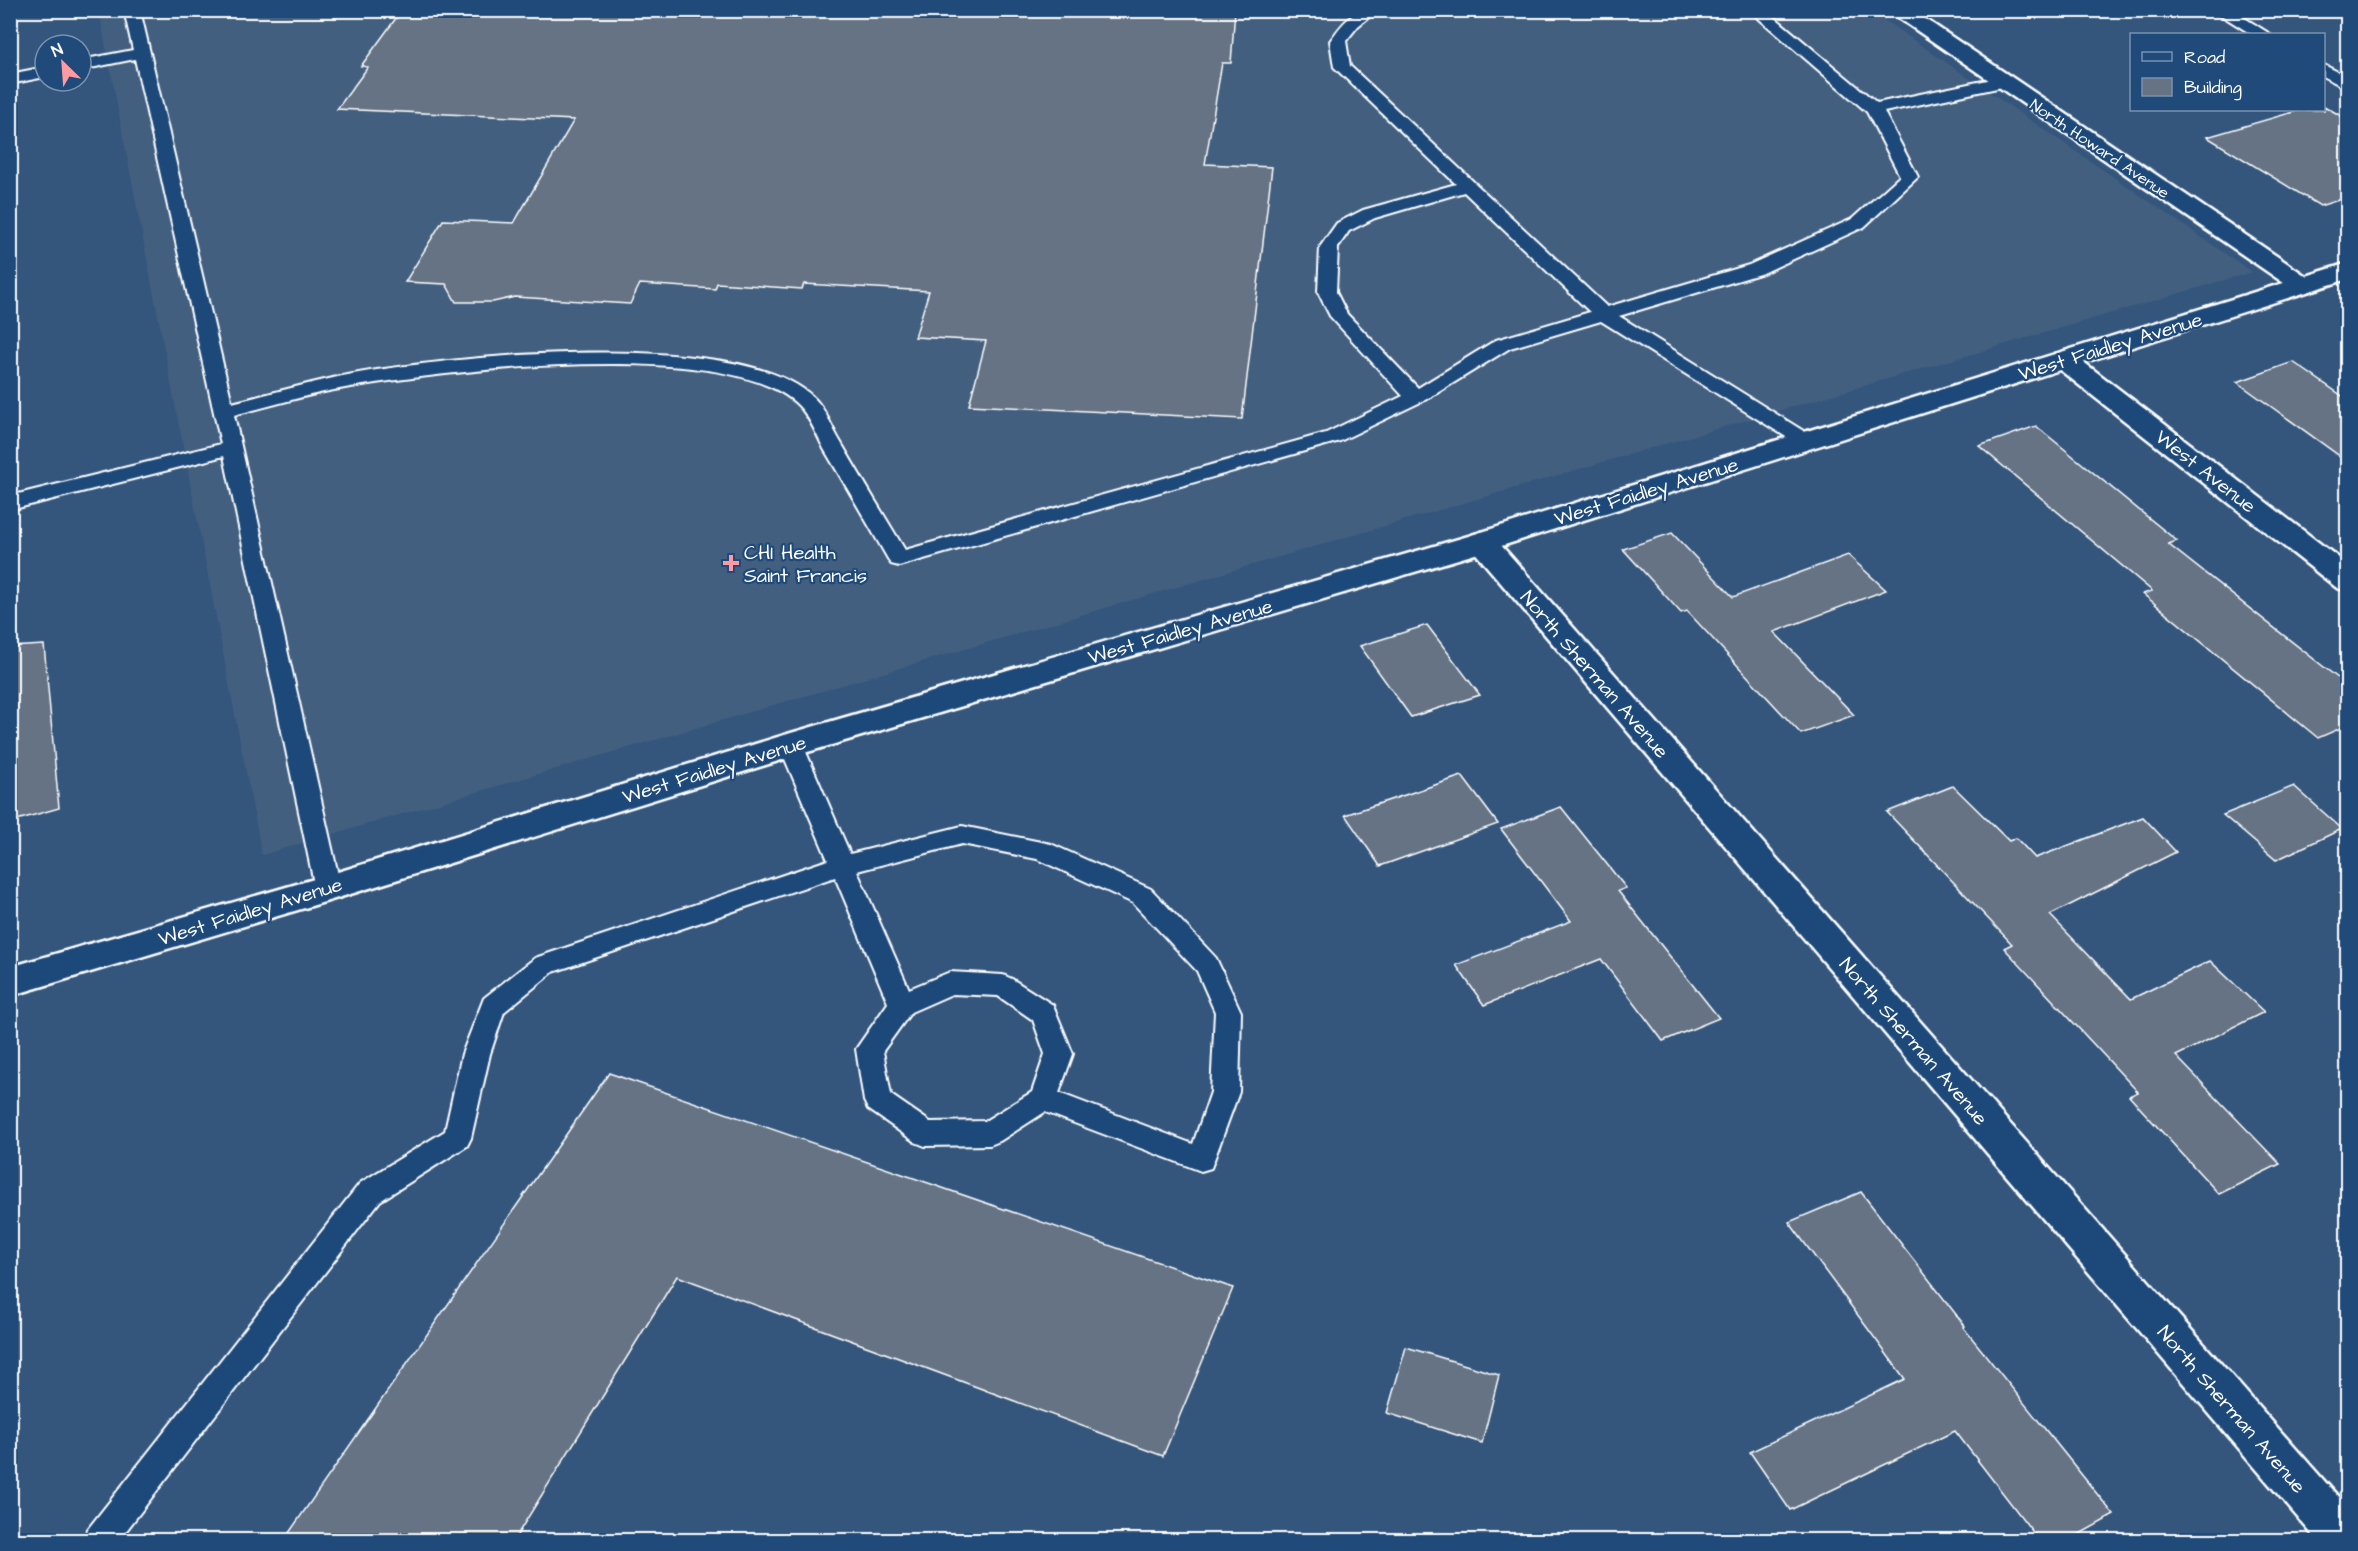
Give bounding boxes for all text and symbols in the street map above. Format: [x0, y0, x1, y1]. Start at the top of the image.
north arrow [33, 33, 93, 93]
legend [2130, 33, 2325, 111]
text: N [48, 38, 66, 62]
text: Road [2184, 45, 2225, 70]
text: Building [2184, 75, 2242, 101]
street label: North Howard Avenue [2025, 94, 2174, 204]
street label: West Faidley Avenue [2015, 306, 2206, 389]
street label: West Avenue [2149, 424, 2262, 520]
street label: West Faidley Avenue [1551, 451, 1742, 534]
place label: CHI Health Saint Francis [744, 539, 867, 590]
marker: CHI Health Saint Francis [722, 554, 740, 572]
street label: North Sherman Avenue [1513, 585, 1675, 765]
street label: West Faidley Avenue [1085, 592, 1276, 673]
street label: West Faidley Avenue [619, 729, 810, 812]
street label: West Faidley Avenue [155, 871, 346, 954]
street label: North Sherman Avenue [1832, 952, 1994, 1132]
street label: North Sherman Avenue [2150, 1320, 2312, 1500]

